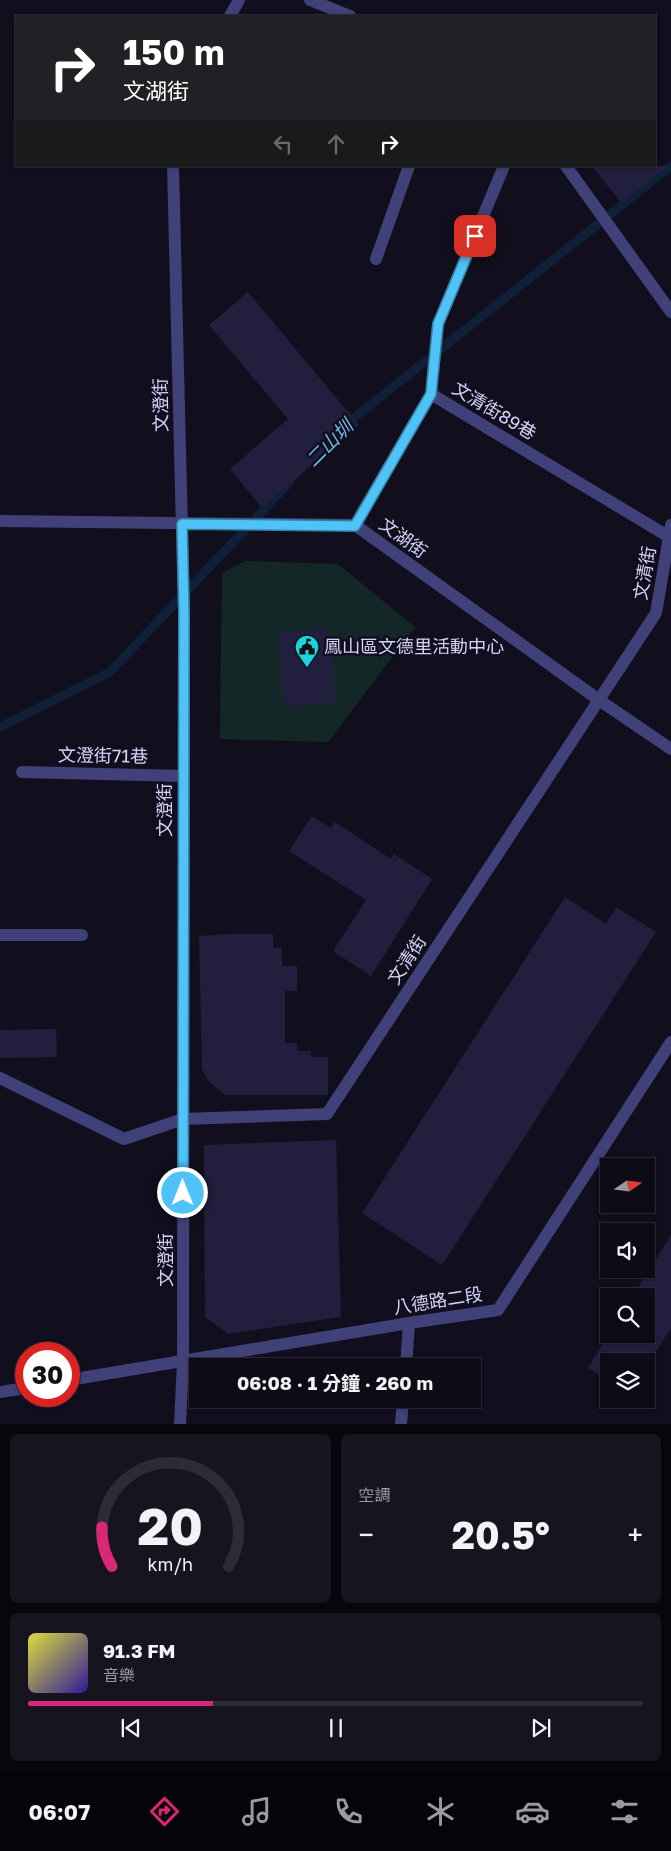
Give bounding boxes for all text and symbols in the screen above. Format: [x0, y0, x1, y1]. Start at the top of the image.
text: 150 m [123, 31, 225, 73]
icon: right [40, 35, 105, 100]
text: 文湖街 [123, 77, 189, 104]
icon: left [269, 130, 297, 158]
icon: ahead [322, 130, 350, 158]
icon: right [375, 130, 403, 158]
pin [454, 215, 496, 257]
icon: arrive [461, 222, 489, 250]
street label: 文清街89巷 [449, 377, 540, 444]
street label: 文澄街 [149, 378, 171, 432]
water label: 二山圳 [300, 412, 359, 471]
street label: 文湖街 [375, 512, 432, 562]
street label: 文清街 [628, 544, 660, 601]
public building icon: 鳳山區文德里活動中心 [294, 634, 320, 668]
place label: 鳳山區文德里活動中心 [324, 635, 504, 657]
street label: 文澄街71巷 [58, 743, 148, 767]
street label: 文澄街 [153, 783, 175, 837]
street label: 文清街 [382, 931, 430, 988]
north arrow [600, 1158, 655, 1212]
map controls [600, 1158, 655, 1408]
position arrow [156, 1166, 208, 1218]
button: sound [600, 1223, 655, 1278]
street label: 文澄街 [154, 1233, 176, 1287]
street label: 八德路二段 [392, 1282, 484, 1318]
button: search [600, 1288, 655, 1343]
speed limit sign: 30 [15, 1342, 80, 1407]
button: layers [600, 1353, 655, 1408]
text: 06:08 · 1 分鐘 · 260 m [237, 1371, 433, 1394]
text: 空調 [359, 1485, 391, 1505]
text: 20 [137, 1494, 203, 1556]
text: 20.5° [452, 1512, 550, 1557]
text: − [359, 1518, 374, 1551]
text: + [628, 1518, 643, 1551]
text: km/h [148, 1553, 193, 1575]
text: 91.3 FM [103, 1639, 176, 1662]
text: 音樂 [103, 1665, 135, 1685]
icon: previous [117, 1714, 145, 1742]
icon: pause [322, 1714, 350, 1742]
icon: next [527, 1714, 555, 1742]
icon: directions [147, 1794, 182, 1829]
icon: music [239, 1794, 274, 1829]
icon: phone [331, 1794, 366, 1829]
icon: climate [423, 1794, 458, 1829]
icon: car [515, 1794, 550, 1829]
icon: filters [607, 1794, 642, 1829]
text: 06:07 [29, 1798, 90, 1825]

